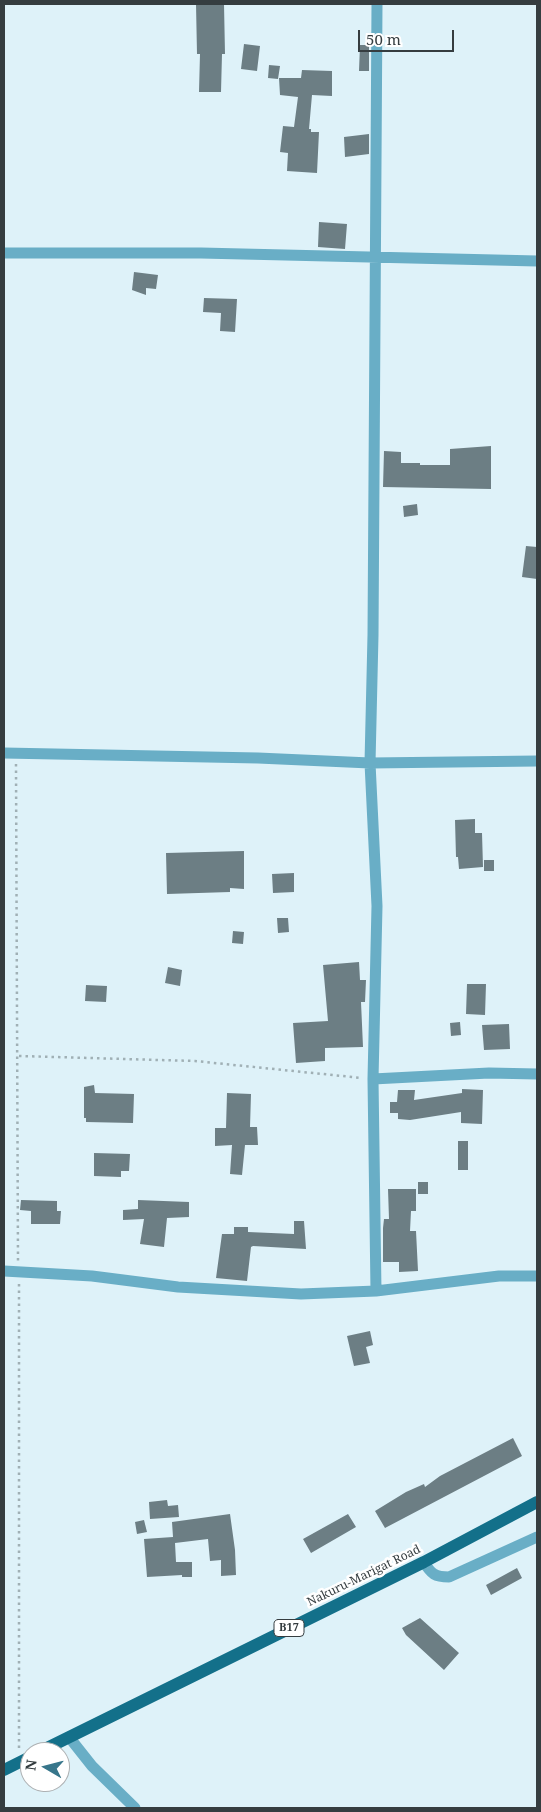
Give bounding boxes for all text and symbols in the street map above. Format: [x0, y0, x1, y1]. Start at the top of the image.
scale bar [361, 20, 457, 52]
text: 50 m [366, 29, 401, 49]
street label: Nakuru-Marigat Road [305, 1542, 423, 1610]
road number: B17 [274, 1620, 304, 1636]
north arrow [20, 1742, 70, 1792]
text: N [20, 1758, 41, 1772]

